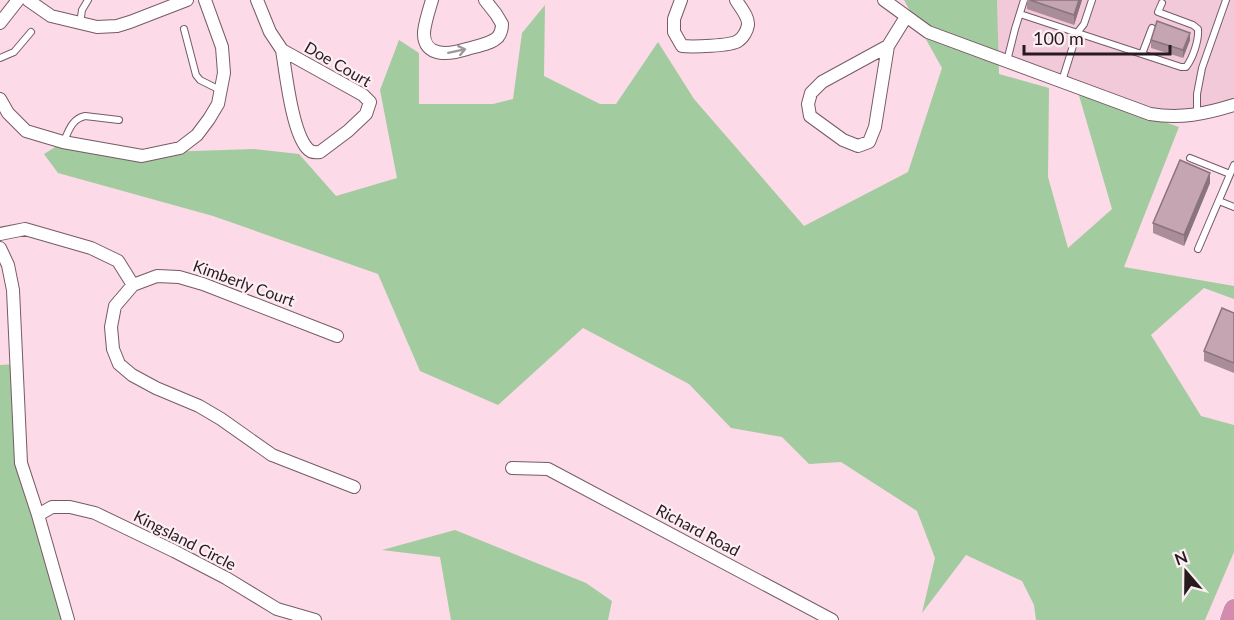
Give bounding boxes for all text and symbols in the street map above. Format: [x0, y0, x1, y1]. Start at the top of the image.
scale bar [1024, 18, 1170, 56]
text: 100 m [1033, 27, 1084, 49]
street label: Doe Court [302, 37, 375, 90]
one-way arrow [447, 45, 466, 57]
street label: Kimberly Court [191, 255, 298, 310]
street label: Richard Road [653, 499, 743, 560]
street label: Kingsland Circle [131, 506, 240, 573]
north arrow [1156, 542, 1216, 602]
text: N [1172, 546, 1190, 568]

